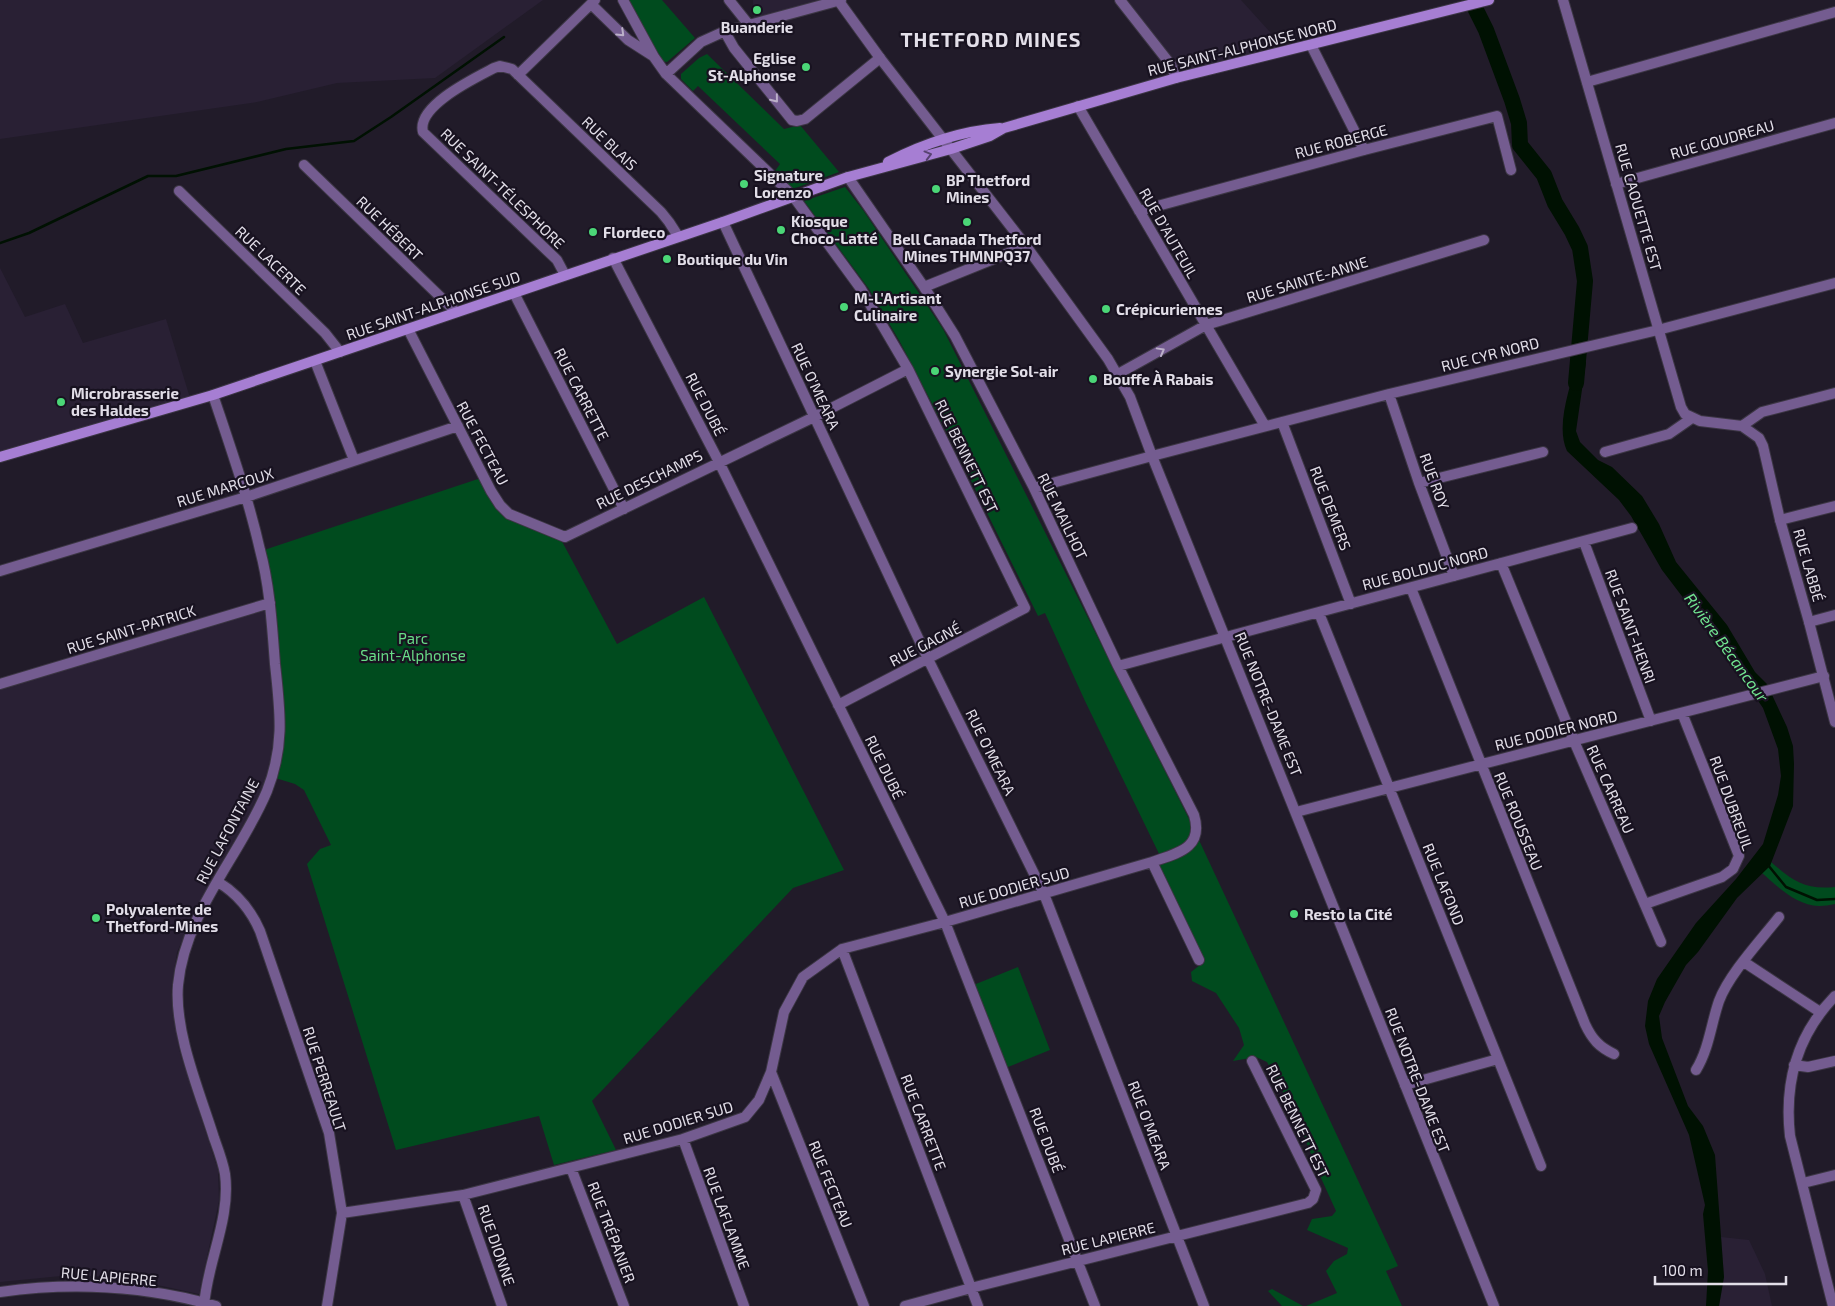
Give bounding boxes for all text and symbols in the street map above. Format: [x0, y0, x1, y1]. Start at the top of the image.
marker: Buanderie [751, 4, 763, 16]
street label: RUE SAINT-ALPHONSE NORD [1146, 15, 1339, 79]
place label: Buanderie [721, 18, 793, 36]
one-way arrow [615, 27, 624, 36]
district label: THETFORD MINES [900, 27, 1082, 51]
place label: Eglise St-Alphonse [708, 49, 796, 84]
marker: Eglise St-Alphonse [800, 61, 812, 73]
one-way arrow [769, 93, 778, 102]
street label: RUE BLAIS [579, 112, 641, 174]
street label: RUE GOUDREAU [1668, 116, 1776, 162]
street label: RUE ROBERGE [1293, 120, 1389, 162]
street label: RUE SAINT-TÉLESPHORE [437, 124, 569, 252]
street label: RUE CAOUETTE EST [1612, 141, 1666, 273]
one-way arrow [924, 151, 932, 161]
place label: Signature Lorenzo [754, 166, 823, 201]
place label: BP Thetford Mines [946, 171, 1030, 206]
marker: Signature Lorenzo [738, 178, 750, 190]
marker: BP Thetford Mines [930, 183, 942, 195]
street label: RUE D'AUTEUIL [1136, 185, 1202, 282]
street label: RUE HÉBERT [353, 192, 427, 264]
place label: Kiosque Choco-Latté [791, 212, 878, 247]
marker: Bell Canada Thetford Mines THMNPQ37 [961, 216, 973, 228]
street label: RUE LACERTE [232, 222, 310, 298]
place label: Flordeco [603, 223, 665, 241]
marker: Kiosque Choco-Latté [775, 224, 787, 236]
marker: Flordeco [587, 226, 599, 238]
place label: Bell Canada Thetford Mines THMNPQ37 [893, 230, 1042, 266]
place label: Boutique du Vin [677, 250, 788, 268]
street label: RUE SAINTE-ANNE [1244, 252, 1370, 306]
marker: Boutique du Vin [661, 253, 673, 265]
street label: RUE SAINT-ALPHONSE SUD [344, 267, 522, 343]
place label: M-L'Artisant Culinaire [854, 289, 941, 324]
place label: Crépicuriennes [1116, 300, 1223, 318]
marker: M-L'Artisant Culinaire [838, 301, 850, 313]
marker: Crépicuriennes [1100, 303, 1112, 315]
street label: RUE CYR NORD [1439, 333, 1541, 375]
street label: RUE O'MEARA [788, 340, 844, 433]
street label: RUE CARRETTE [551, 345, 613, 443]
one-way arrow [1155, 347, 1164, 357]
place label: Synergie Sol-air [945, 362, 1059, 381]
marker: Synergie Sol-air [929, 365, 941, 377]
street label: RUE DUBÉ [682, 369, 730, 439]
place label: Bouffe À Rabais [1103, 370, 1213, 388]
marker: Bouffe À Rabais [1087, 373, 1099, 385]
place label: Microbrasserie des Haldes [71, 384, 179, 419]
marker: Microbrasserie des Haldes [55, 396, 67, 408]
street label: RUE BENNETT EST [932, 396, 1002, 516]
street label: RUE FECTEAU [453, 398, 513, 488]
street label: RUE DESCHAMPS [593, 445, 705, 513]
street label: RUE ROY [1417, 450, 1454, 512]
street label: RUE DEMERS [1307, 463, 1355, 553]
street label: RUE MARCOUX [174, 464, 276, 510]
street label: RUE MAILHOT [1034, 470, 1092, 562]
street label: RUE LABBÉ [1790, 526, 1828, 604]
street label: RUE BOLDUC NORD [1360, 543, 1490, 593]
street label: RUE SAINT-HENRI [1602, 567, 1660, 685]
water label: Rivière Bécancour [1681, 589, 1773, 706]
street label: RUE SAINT-PATRICK [64, 601, 198, 657]
street label: RUE GAGNÉ [886, 618, 964, 670]
park label: Parc Saint-Alphonse [360, 629, 466, 664]
street label: RUE NOTRE-DAME EST [1232, 629, 1306, 779]
street label: RUE O'MEARA [962, 706, 1020, 799]
street label: RUE DODIER NORD [1493, 706, 1619, 754]
street label: RUE DUBÉ [862, 732, 908, 802]
street label: RUE CARREAU [1583, 742, 1639, 836]
street label: RUE DUBREUIL [1707, 753, 1758, 853]
street label: RUE ROUSSEAU [1491, 769, 1547, 873]
street label: RUE LAFONTAINE [192, 775, 262, 887]
street label: RUE LAFOND [1419, 840, 1469, 928]
street label: RUE DODIER SUD [957, 863, 1071, 911]
place label: Polyvalente de Thetford-Mines [106, 900, 218, 935]
place label: Resto la Cité [1304, 905, 1393, 923]
marker: Resto la Cité [1288, 908, 1300, 920]
marker: Polyvalente de Thetford-Mines [90, 912, 102, 924]
street label: RUE NOTRE-DAME EST [1382, 1005, 1454, 1155]
street label: RUE PERREAULT [300, 1024, 351, 1134]
street label: RUE BENNETT EST [1263, 1061, 1333, 1181]
street label: RUE CARRETTE [897, 1071, 951, 1173]
street label: RUE O'MEARA [1125, 1078, 1175, 1173]
street label: RUE DODIER SUD [621, 1097, 735, 1147]
street label: RUE DUBÉ [1026, 1105, 1068, 1175]
street label: RUE FECTEAU [805, 1138, 857, 1230]
street label: RUE LAFLAMME [700, 1164, 754, 1272]
street label: RUE TRÉPANIER [584, 1179, 640, 1285]
street label: RUE DIONNE [475, 1202, 519, 1288]
street label: RUE LAPIERRE [1059, 1218, 1157, 1258]
scale bar [1655, 1254, 1786, 1286]
text: 100 m [1662, 1261, 1703, 1279]
street label: RUE LAPIERRE [60, 1263, 158, 1289]

